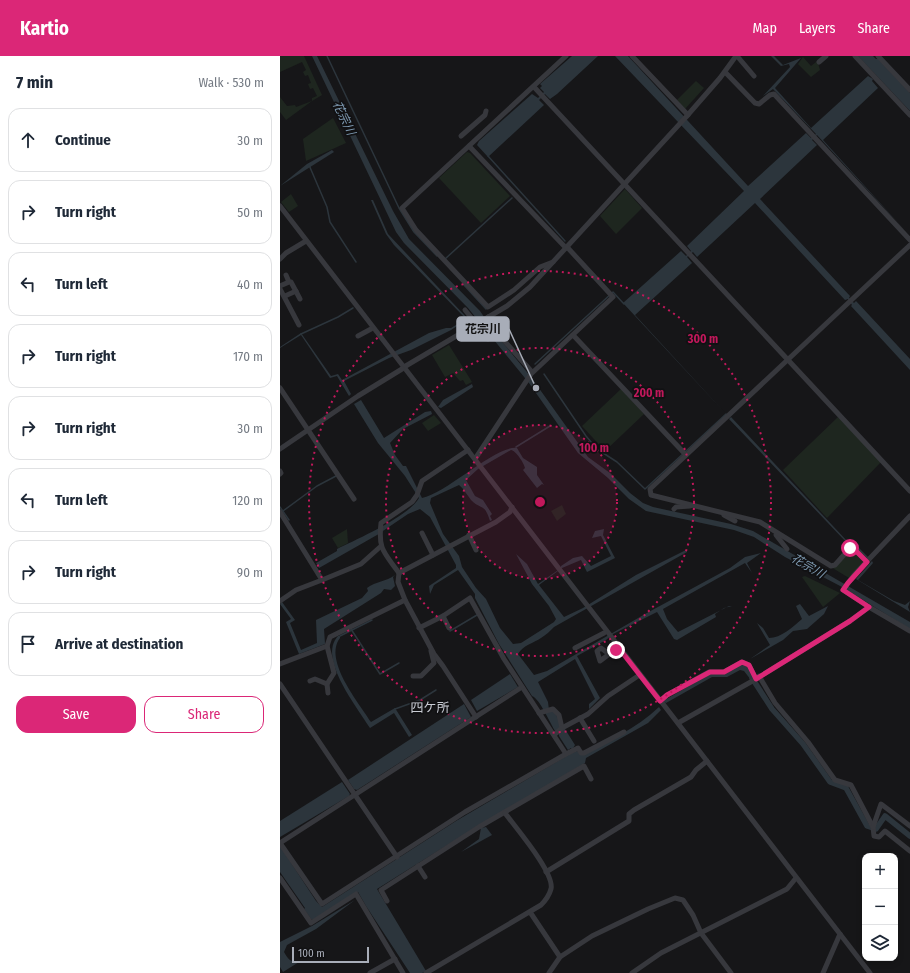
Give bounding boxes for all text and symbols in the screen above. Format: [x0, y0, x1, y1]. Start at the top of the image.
text: Kartio [20, 17, 69, 40]
text: Map [753, 20, 777, 37]
text: Layers [799, 20, 835, 37]
text: Share [857, 20, 890, 37]
text: 7 min [16, 72, 53, 93]
text: Walk · 530 m [198, 75, 264, 90]
water label: 花宗川 [330, 99, 359, 139]
icon: ahead [17, 129, 39, 151]
text: Continue [55, 131, 111, 149]
text: 30 m [237, 133, 263, 148]
icon: right [17, 201, 39, 223]
text: Turn right [55, 203, 116, 221]
text: 50 m [237, 205, 263, 220]
icon: left [17, 273, 39, 295]
text: Turn left [55, 275, 108, 293]
text: 40 m [237, 277, 263, 292]
callout: 花宗川 [457, 317, 509, 341]
text: 花宗川 [465, 322, 501, 336]
text: 300 m [687, 332, 718, 346]
icon: right [17, 345, 39, 367]
text: Turn right [55, 347, 116, 365]
text: 170 m [233, 349, 263, 364]
text: 200 m [633, 386, 664, 400]
icon: right [17, 417, 39, 439]
text: Turn right [55, 419, 116, 437]
text: 30 m [237, 421, 263, 436]
text: 100 m [579, 441, 609, 455]
icon: left [17, 489, 39, 511]
text: Turn left [55, 491, 108, 509]
text: 120 m [232, 493, 263, 508]
centre of rings [533, 495, 547, 509]
route start [841, 539, 859, 557]
water label: 花宗川 [789, 551, 829, 582]
icon: right [17, 561, 39, 583]
text: Turn right [55, 563, 116, 581]
text: 90 m [237, 565, 263, 580]
icon: arrive [17, 633, 39, 655]
text: Arrive at destination [55, 635, 183, 653]
route end [607, 641, 625, 659]
button: Save [16, 696, 136, 733]
button: Share [144, 696, 264, 733]
district label: 四ケ所 [410, 700, 450, 715]
map controls [862, 853, 898, 961]
button: + [862, 853, 898, 889]
button: − [862, 889, 898, 925]
button: layers [862, 925, 898, 961]
scale bar [292, 945, 369, 964]
text: 100 m [298, 947, 325, 960]

